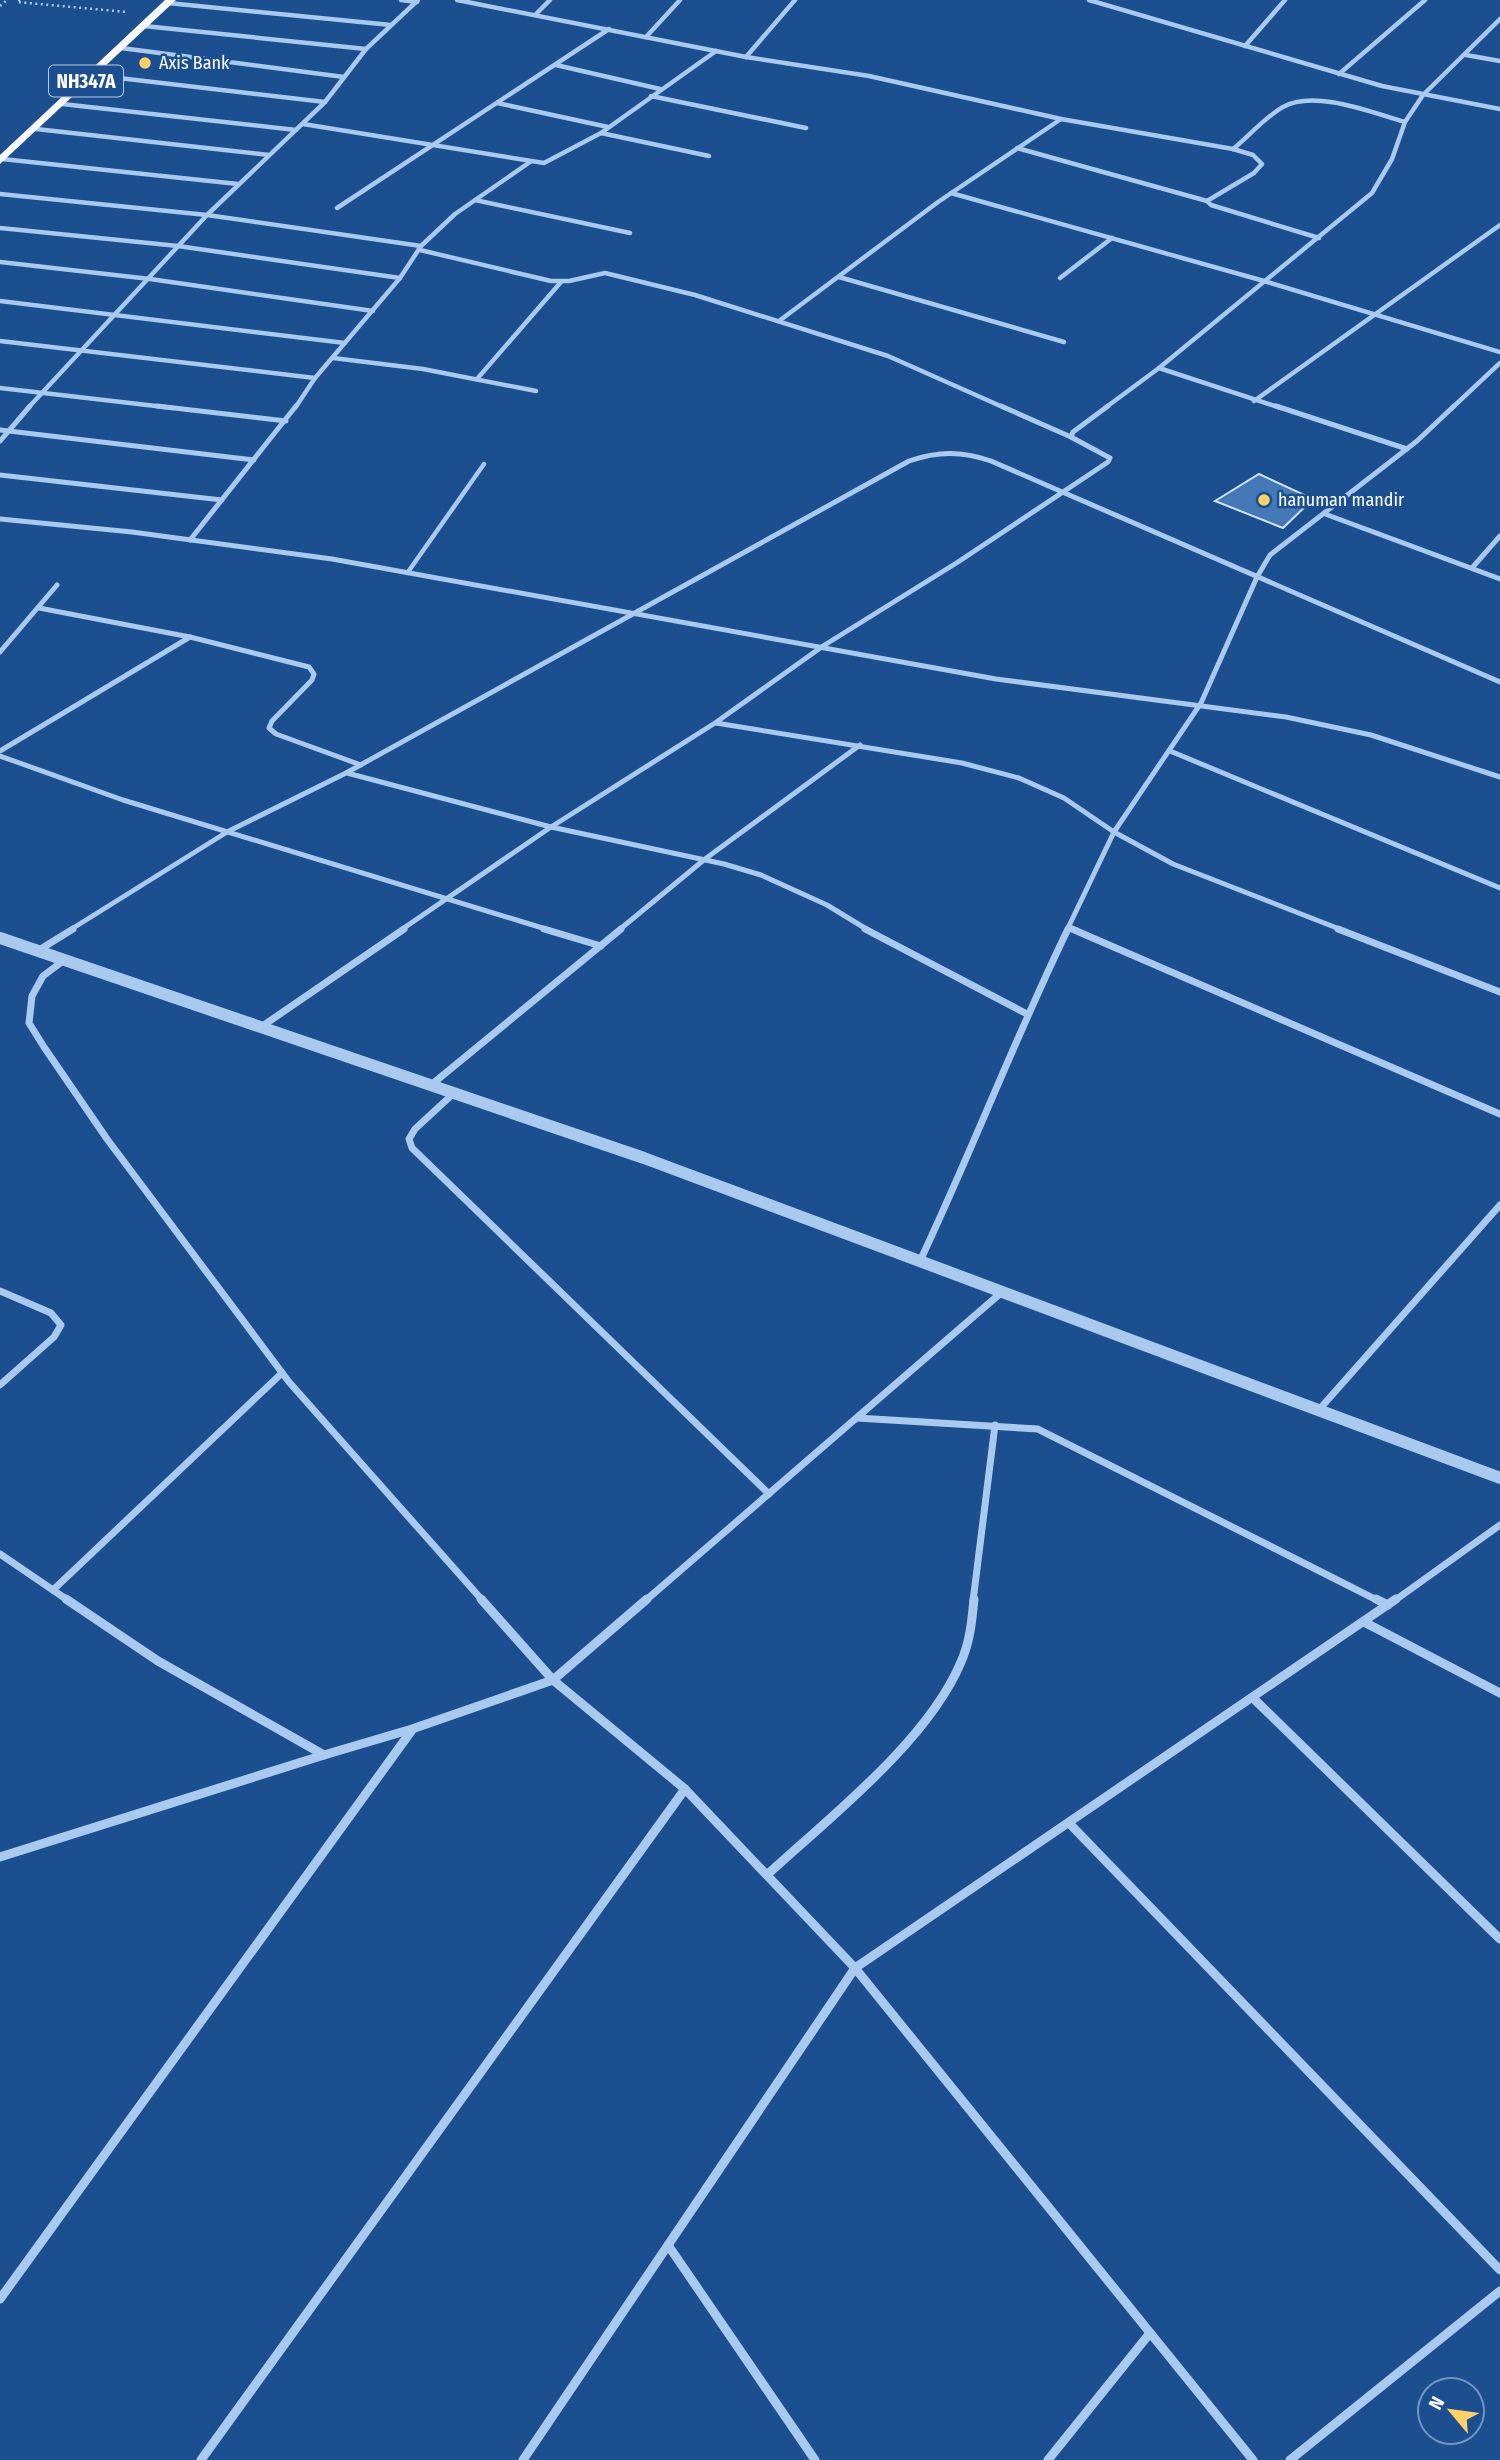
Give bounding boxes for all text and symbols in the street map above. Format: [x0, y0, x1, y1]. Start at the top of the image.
place label: Axis Bank [159, 52, 230, 74]
marker: Axis Bank [137, 55, 153, 71]
road number: NH347A [49, 66, 123, 96]
place label: hanuman mandir [1278, 489, 1405, 511]
marker: hanuman mandir [1256, 492, 1272, 508]
north arrow [1416, 2376, 1486, 2446]
text: N [1424, 2392, 1449, 2414]

